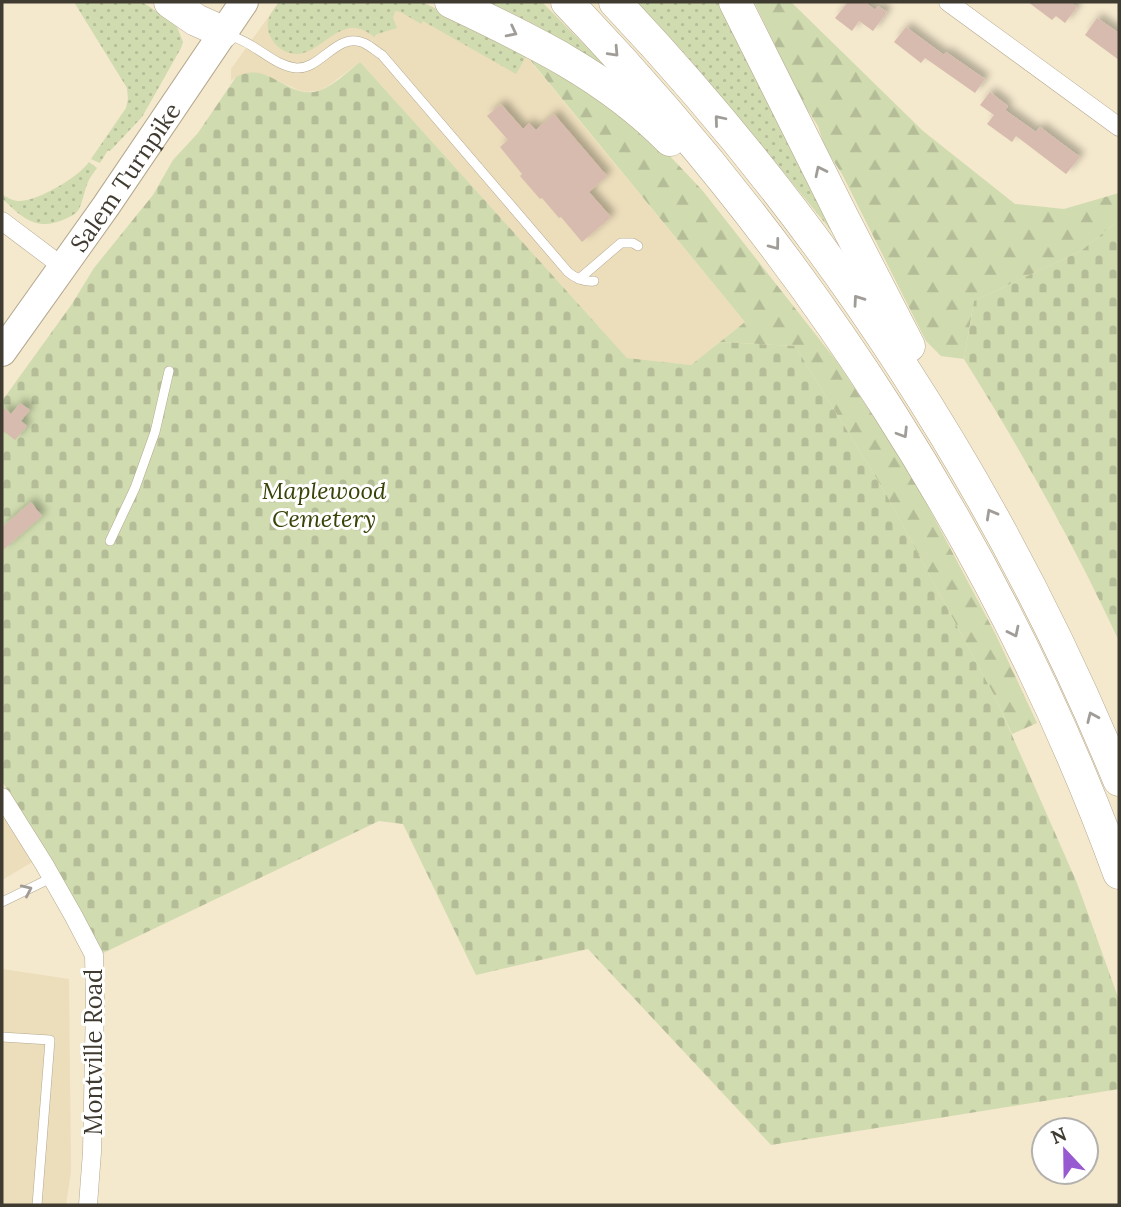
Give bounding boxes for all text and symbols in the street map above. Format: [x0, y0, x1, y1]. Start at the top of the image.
one-way arrow [505, 24, 517, 38]
one-way arrow [606, 44, 618, 57]
street label: Salem Turnpike [63, 96, 187, 258]
one-way arrow [715, 115, 727, 128]
one-way arrow [814, 166, 828, 178]
one-way arrow [766, 238, 779, 250]
one-way arrow [853, 295, 866, 308]
one-way arrow [895, 426, 908, 439]
park label: Maplewood Cemetery [262, 475, 387, 534]
one-way arrow [986, 508, 999, 521]
one-way arrow [1005, 625, 1019, 637]
one-way arrow [1086, 712, 1100, 724]
one-way arrow [20, 884, 32, 898]
street label: Montville Road [78, 969, 109, 1135]
north arrow [1030, 1116, 1100, 1186]
text: N [1047, 1121, 1070, 1149]

